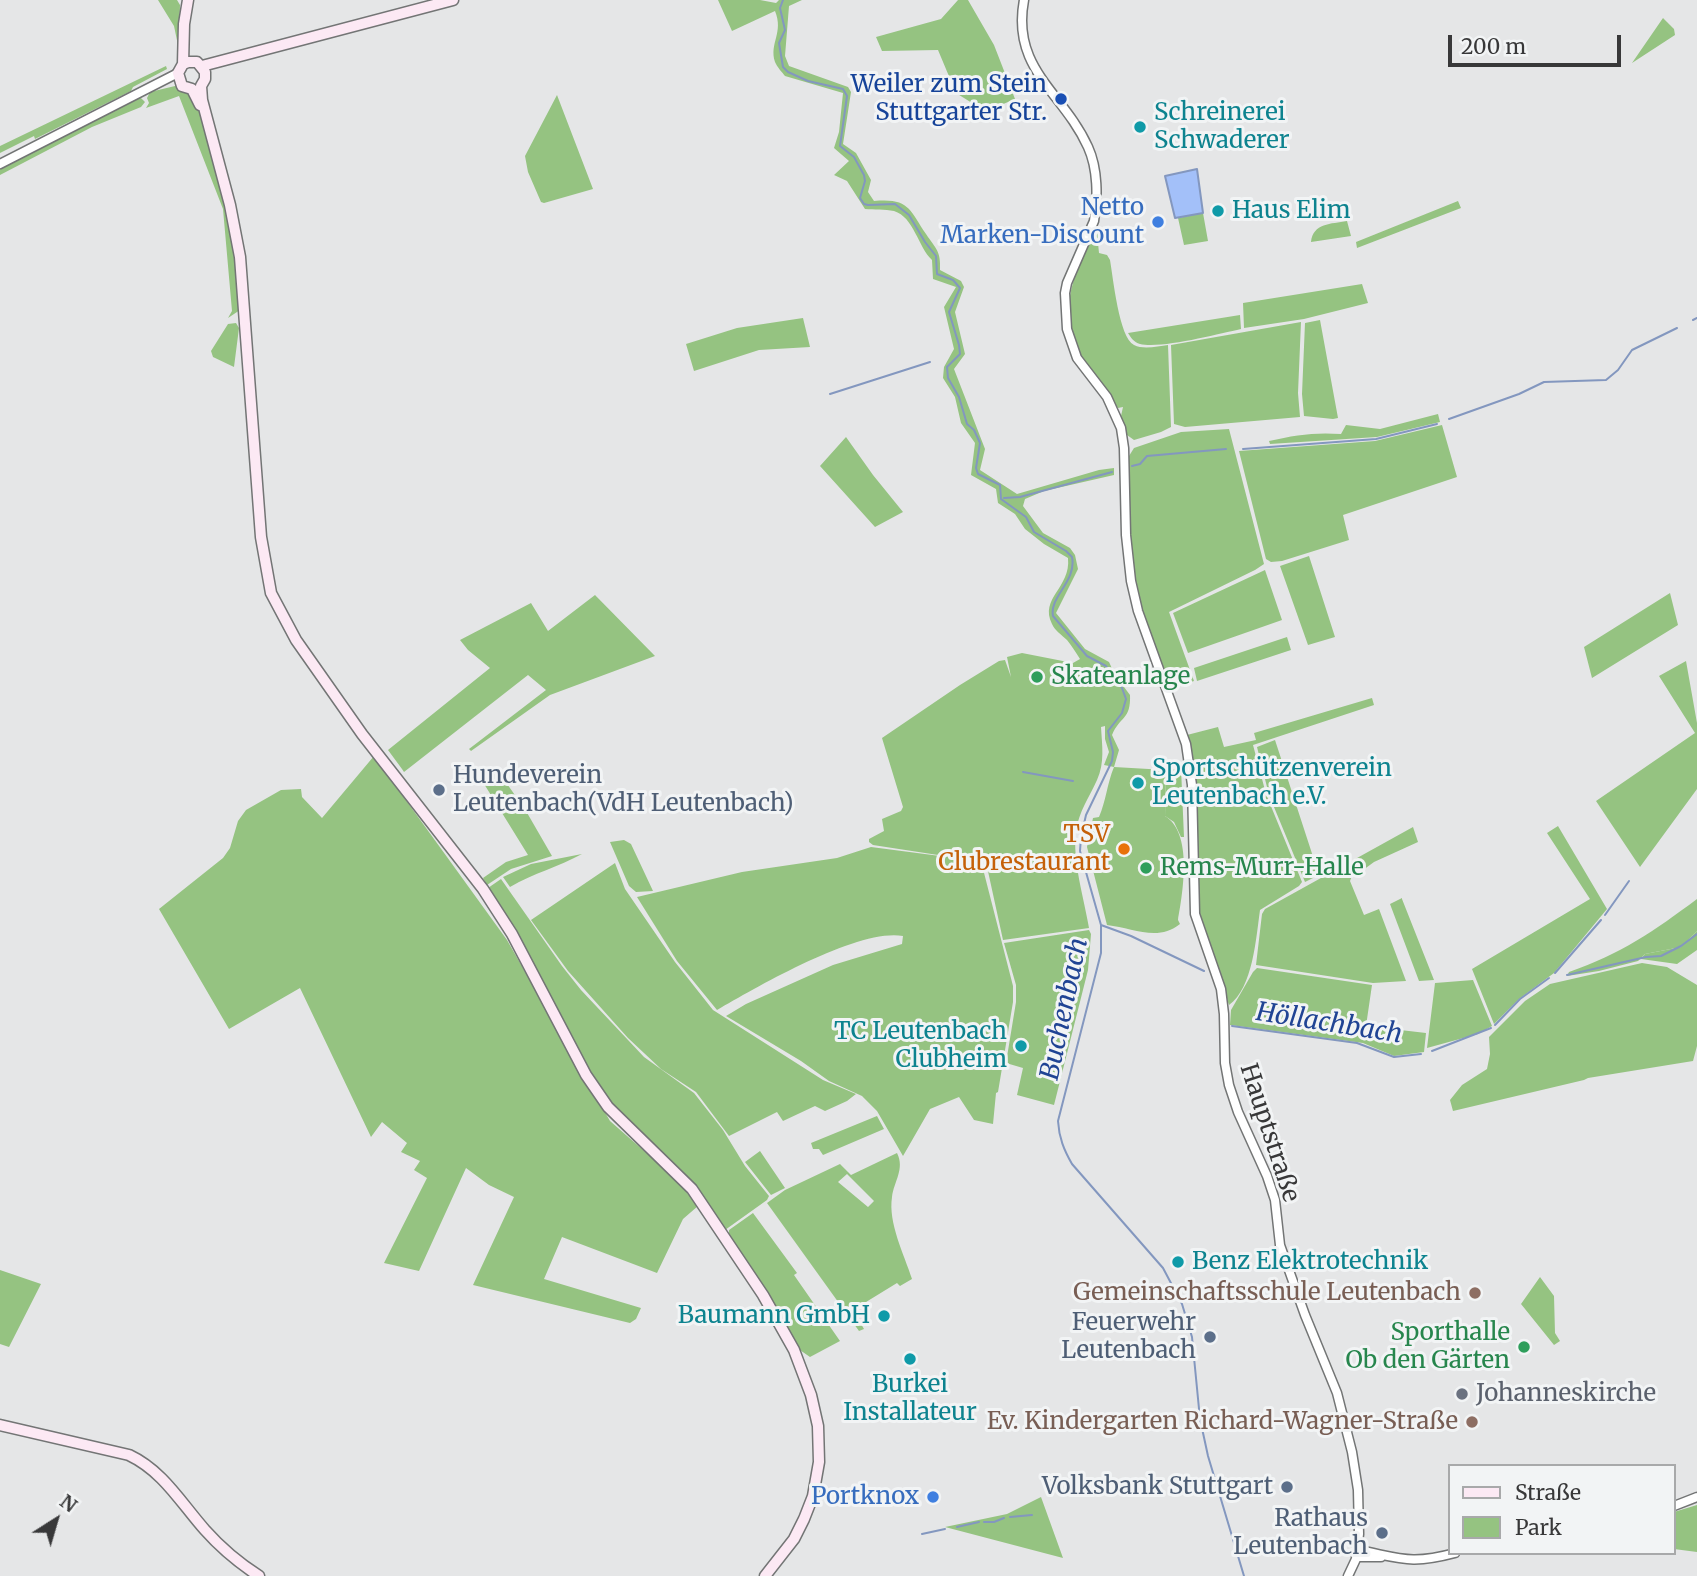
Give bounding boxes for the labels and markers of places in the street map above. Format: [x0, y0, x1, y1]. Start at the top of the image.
place label: Weiler zum Stein Stuttgarter Str. [851, 71, 1047, 127]
marker: Weiler zum Stein Stuttgarter Str. [1053, 91, 1069, 107]
place label: Schreinerei Schwaderer [1154, 99, 1290, 155]
marker: Schreinerei Schwaderer [1132, 119, 1148, 135]
place label: Netto Marken-Discount [940, 194, 1144, 250]
place label: Haus Elim [1232, 197, 1351, 225]
marker: Haus Elim [1210, 203, 1226, 219]
marker: Netto Marken-Discount [1150, 214, 1166, 230]
place label: Skateanlage [1051, 663, 1190, 691]
marker: Skateanlage [1029, 669, 1045, 685]
place label: Sportschützenverein Leutenbach e.V. [1152, 755, 1392, 811]
place label: Hundeverein Leutenbach(VdH Leutenbach) [453, 762, 794, 818]
marker: Sportschützenverein Leutenbach e.V. [1130, 775, 1146, 791]
marker: Hundeverein Leutenbach(VdH Leutenbach) [431, 782, 447, 798]
place label: TSV Clubrestaurant [938, 821, 1110, 877]
marker: TSV Clubrestaurant [1116, 841, 1132, 857]
place label: Rems-Murr-Halle [1160, 854, 1364, 882]
marker: Rems-Murr-Halle [1138, 860, 1154, 876]
place label: TC Leutenbach Clubheim [834, 1018, 1007, 1074]
marker: TC Leutenbach Clubheim [1013, 1038, 1029, 1054]
place label: Benz Elektrotechnik [1192, 1248, 1428, 1276]
marker: Benz Elektrotechnik [1170, 1254, 1186, 1270]
place label: Gemeinschaftsschule Leutenbach [1073, 1279, 1461, 1307]
marker: Gemeinschaftsschule Leutenbach [1467, 1285, 1483, 1301]
place label: Baumann GmbH [678, 1302, 870, 1330]
marker: Baumann GmbH [876, 1308, 892, 1324]
place label: Feuerwehr Leutenbach [1061, 1309, 1196, 1365]
place label: Sporthalle Ob den Gärten [1345, 1319, 1510, 1375]
marker: Feuerwehr Leutenbach [1202, 1329, 1218, 1345]
marker: Sporthalle Ob den Gärten [1516, 1339, 1532, 1355]
marker: Burkei Installateur [902, 1351, 918, 1367]
place label: Burkei Installateur [843, 1371, 977, 1427]
place label: Johanneskirche [1476, 1380, 1656, 1408]
marker: Johanneskirche [1454, 1386, 1470, 1402]
place label: Ev. Kindergarten Richard-Wagner-Straße [987, 1408, 1458, 1436]
marker: Ev. Kindergarten Richard-Wagner-Straße [1464, 1414, 1480, 1430]
place label: Volksbank Stuttgart [1042, 1473, 1273, 1501]
marker: Volksbank Stuttgart [1279, 1479, 1295, 1495]
place label: Portknox [811, 1483, 919, 1511]
marker: Portknox [925, 1489, 941, 1505]
place label: Rathaus Leutenbach [1233, 1505, 1368, 1561]
marker: Rathaus Leutenbach [1374, 1525, 1390, 1541]

